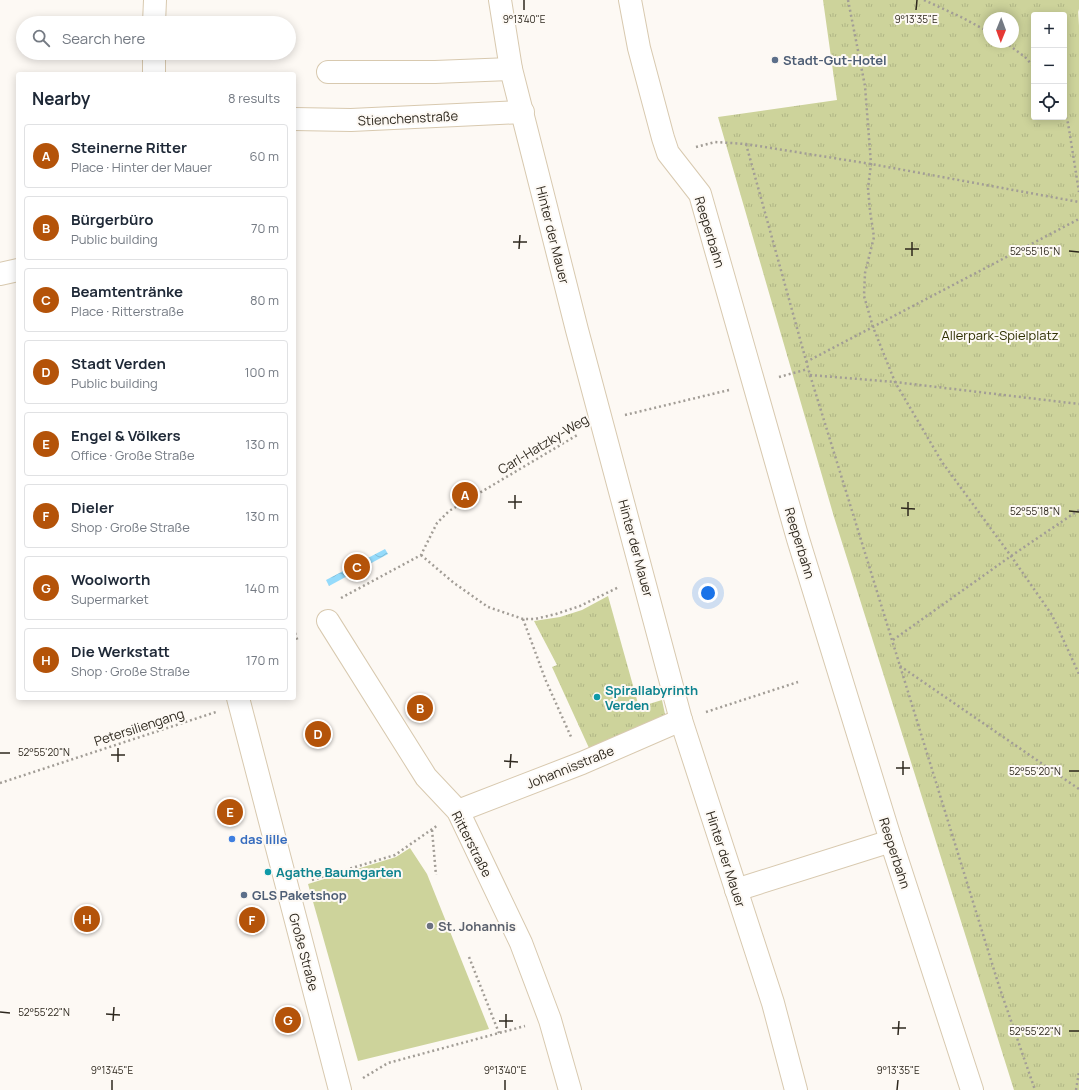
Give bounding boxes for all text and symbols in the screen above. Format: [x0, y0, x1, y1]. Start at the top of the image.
text: 9°13'40"E [503, 12, 546, 26]
text: 9°13'35"E [894, 12, 938, 26]
north arrow [983, 12, 1019, 48]
map controls [1031, 12, 1067, 120]
button: + [1031, 12, 1067, 48]
search box [16, 16, 296, 60]
icon: search [30, 27, 52, 49]
text: Search here [62, 28, 145, 49]
button: − [1031, 48, 1067, 84]
place label: Stadt-Gut-Hotel [783, 51, 887, 69]
marker: Stadt-Gut-Hotel [770, 55, 780, 65]
button: locate [1031, 84, 1067, 120]
text: Nearby [32, 87, 90, 110]
text: 8 results [228, 89, 280, 107]
street label: Stienchenstraße [357, 106, 459, 130]
text: Steinerne Ritter [71, 137, 187, 158]
text: A [42, 147, 50, 165]
text: 60 m [249, 147, 279, 165]
text: Place · Hinter der Mauer [71, 158, 212, 176]
street label: Hinter der Mauer [532, 184, 574, 286]
street label: Reeperbahn [691, 194, 729, 270]
text: Bürgerbüro [71, 209, 154, 230]
text: B [42, 219, 50, 237]
text: 70 m [251, 219, 279, 237]
text: Public building [71, 230, 158, 248]
text: 52°55'16"N [1010, 244, 1060, 258]
text: Beamtentränke [71, 281, 183, 302]
text: C [41, 291, 51, 309]
text: 80 m [250, 291, 279, 309]
text: Place · Ritterstraße [71, 302, 184, 320]
park label: Allerpark-Spielplatz [941, 326, 1059, 344]
text: Stadt Verden [71, 353, 166, 374]
text: D [41, 363, 51, 381]
text: 100 m [244, 363, 279, 381]
text: Public building [71, 374, 158, 392]
street label: Carl-Hatzky-Weg [494, 410, 592, 478]
text: Engel & Völkers [71, 425, 181, 446]
text: E [42, 435, 50, 453]
text: 130 m [245, 435, 279, 453]
text: Office · Große Straße [71, 446, 195, 464]
pin: A [452, 480, 478, 510]
text: Dieler [71, 497, 114, 518]
street label: Hinter der Mauer [614, 497, 658, 599]
text: 52°55'18"N [1010, 504, 1060, 518]
street label: Reeperbahn [781, 505, 819, 581]
text: F [43, 507, 49, 525]
text: 130 m [245, 507, 279, 525]
text: Shop · Große Straße [71, 518, 190, 536]
pin: C [344, 552, 370, 582]
text: Woolworth [71, 569, 150, 590]
text: G [41, 579, 51, 597]
text: 140 m [245, 579, 279, 597]
your location [698, 583, 718, 603]
text: Supermarket [71, 590, 149, 608]
text: Die Werkstatt [71, 641, 170, 662]
text: H [41, 651, 51, 669]
text: 170 m [246, 651, 279, 669]
text: Shop · Große Straße [71, 662, 190, 680]
place label: Spirallabyrinth Verden [605, 681, 698, 714]
marker: Spirallabyrinth Verden [592, 692, 602, 702]
pin: B [407, 693, 433, 723]
street label: Petersiliengang [92, 704, 186, 750]
pin: D [305, 719, 331, 749]
street label: Johannisstraße [524, 741, 617, 793]
text: 52°55'20"N [18, 745, 70, 759]
text: 52°55'20"N [1009, 764, 1061, 778]
pin: E [217, 797, 243, 827]
street label: Ritterstraße [448, 808, 497, 880]
street label: Hinter der Mauer [702, 809, 750, 910]
street label: Reeperbahn [875, 815, 915, 891]
place label: das lille [240, 830, 288, 848]
marker: das lille [227, 834, 237, 844]
place label: Agathe Baumgarten [276, 863, 402, 881]
marker: Agathe Baumgarten [263, 867, 273, 877]
place label: GLS Paketshop [252, 886, 347, 904]
marker: GLS Paketshop [239, 890, 249, 900]
pin: H [74, 904, 100, 934]
pin: F [239, 905, 265, 935]
street label: Große Straße [285, 911, 323, 993]
place label: St. Johannis [438, 917, 516, 935]
marker: St. Johannis [425, 921, 435, 931]
text: 52°55'22"N [18, 1005, 70, 1019]
pin: G [275, 1005, 301, 1035]
text: 52°55'22"N [1009, 1024, 1061, 1038]
text: 9°13'45"E [91, 1063, 133, 1077]
text: 9°13'40"E [484, 1063, 527, 1077]
text: 9°13'35"E [876, 1063, 920, 1077]

